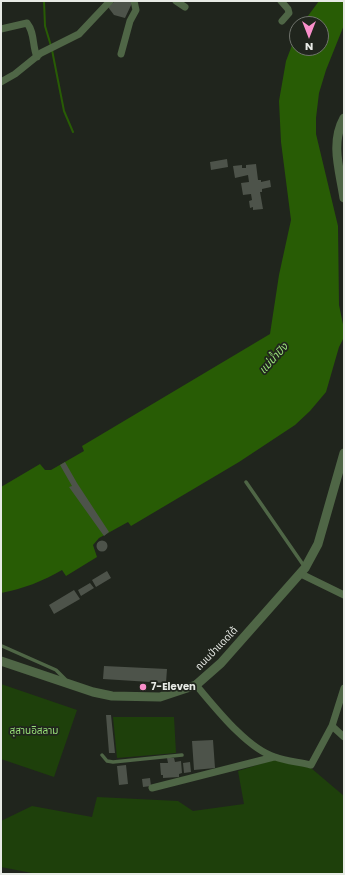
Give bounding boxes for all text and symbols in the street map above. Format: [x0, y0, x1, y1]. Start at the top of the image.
north arrow [289, 16, 329, 56]
text: N [305, 39, 313, 55]
water label: แม่น้ำปิง [257, 341, 291, 377]
street label: ถนนป่าแดดใต้ [193, 625, 241, 673]
place label: 7-Eleven [151, 681, 196, 693]
marker: 7-Eleven [138, 682, 148, 692]
park label: สุสานอิสลาม [10, 725, 58, 737]

